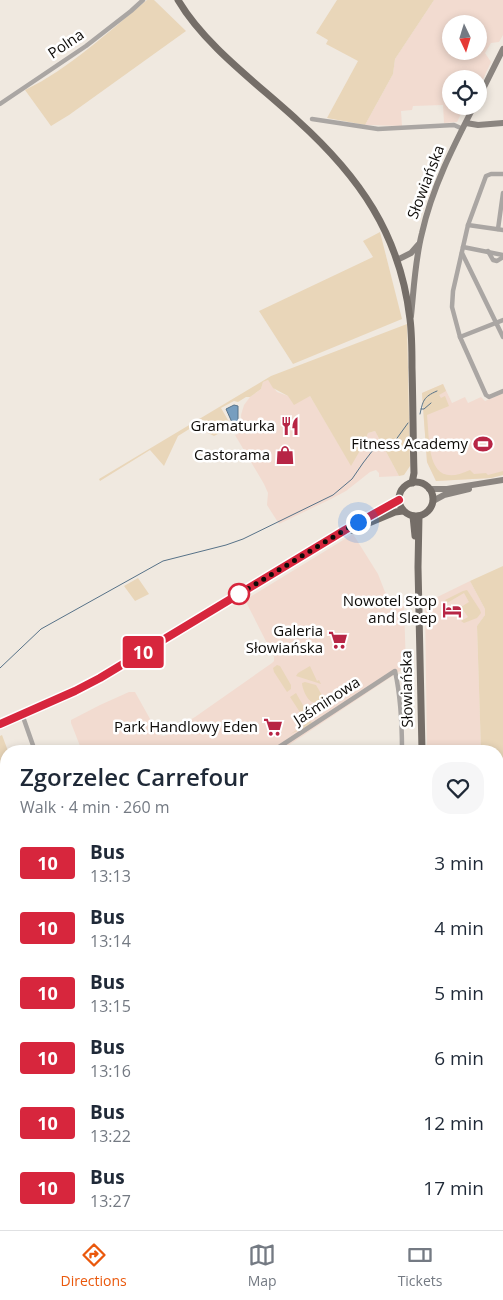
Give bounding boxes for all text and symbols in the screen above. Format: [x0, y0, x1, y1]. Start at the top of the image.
north arrow [442, 15, 488, 60]
map controls [442, 15, 487, 115]
street label: Polna [44, 24, 87, 62]
button: locate [442, 70, 487, 115]
street label: Słowiańska [402, 142, 448, 221]
place label: Gramaturka [191, 415, 275, 435]
restaurant icon: Gramaturka [279, 415, 301, 437]
place label: Fitness Academy [351, 433, 468, 453]
sports icon: Fitness Academy [472, 433, 494, 455]
place label: Castorama [194, 444, 270, 464]
shop icon: Castorama [274, 444, 296, 466]
your location [346, 510, 371, 535]
unlabelled marker [228, 583, 250, 605]
place label: Nowotel Stop and Sleep [343, 590, 437, 627]
hotel icon: Nowotel Stop and Sleep [441, 599, 463, 621]
place label: Galeria Słowiańska [246, 620, 323, 657]
supermarket icon: Galeria Słowiańska [327, 629, 349, 651]
line badge: 10 [120, 636, 166, 668]
text: 10 [133, 640, 153, 664]
street label: Słowiańska [395, 650, 417, 728]
street label: Jaśminowa [288, 671, 364, 730]
place label: Park Handlowy Eden [114, 716, 258, 736]
supermarket icon: Park Handlowy Eden [262, 716, 284, 738]
text: Zgorzelec Carrefour [20, 760, 249, 793]
button: heart [432, 762, 484, 814]
text: Walk · 4 min · 260 m [20, 796, 170, 818]
text: Bus [90, 839, 125, 865]
text: 3 min [434, 850, 484, 876]
text: 10 [37, 851, 58, 875]
text: 13:13 [90, 865, 131, 887]
text: Bus [90, 904, 125, 930]
text: 4 min [434, 915, 484, 941]
text: 10 [37, 916, 58, 940]
text: 13:14 [90, 930, 131, 952]
text: Bus [90, 969, 125, 995]
text: 5 min [434, 980, 484, 1006]
text: 10 [37, 981, 58, 1005]
text: 13:15 [90, 995, 131, 1017]
text: Bus [90, 1034, 125, 1060]
text: 6 min [434, 1045, 484, 1071]
text: 10 [37, 1046, 58, 1070]
text: 13:16 [90, 1060, 131, 1082]
text: Bus [90, 1099, 125, 1125]
text: 12 min [423, 1110, 484, 1136]
text: 10 [37, 1111, 58, 1135]
text: 13:22 [90, 1125, 131, 1147]
text: Bus [90, 1164, 125, 1190]
text: 17 min [423, 1175, 484, 1201]
text: 10 [37, 1176, 58, 1200]
text: 13:27 [90, 1190, 131, 1212]
tab: Directions [61, 1241, 127, 1290]
tab: Map [248, 1241, 277, 1290]
tab: Tickets [398, 1241, 442, 1290]

